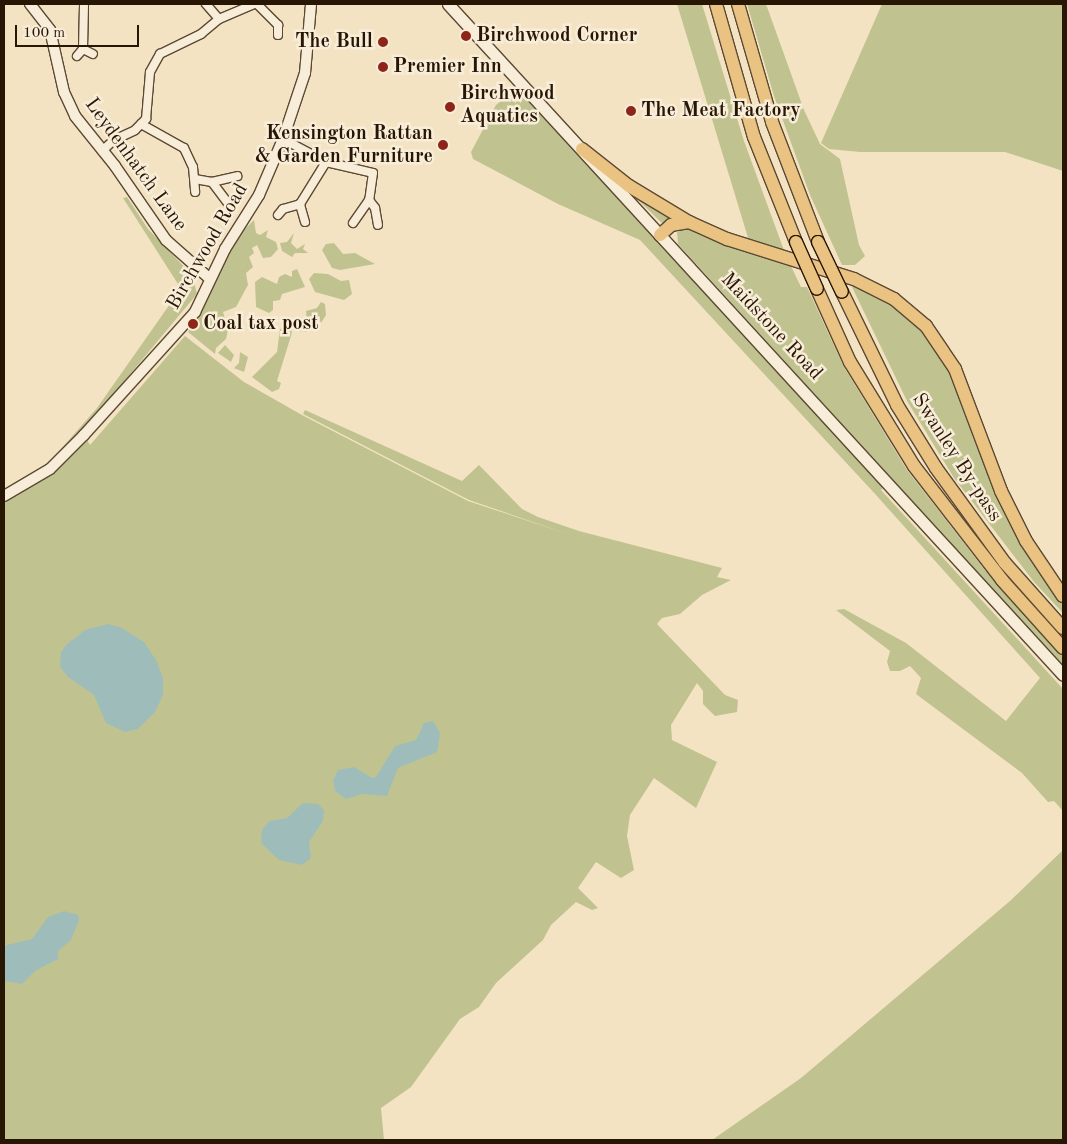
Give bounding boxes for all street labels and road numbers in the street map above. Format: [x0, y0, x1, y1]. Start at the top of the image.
street label: Leydenhatch Lane [79, 94, 191, 236]
street label: Birchwood Road [162, 180, 254, 314]
street label: Maidstone Road [715, 268, 827, 386]
street label: Swanley By-pass [906, 389, 1006, 527]

